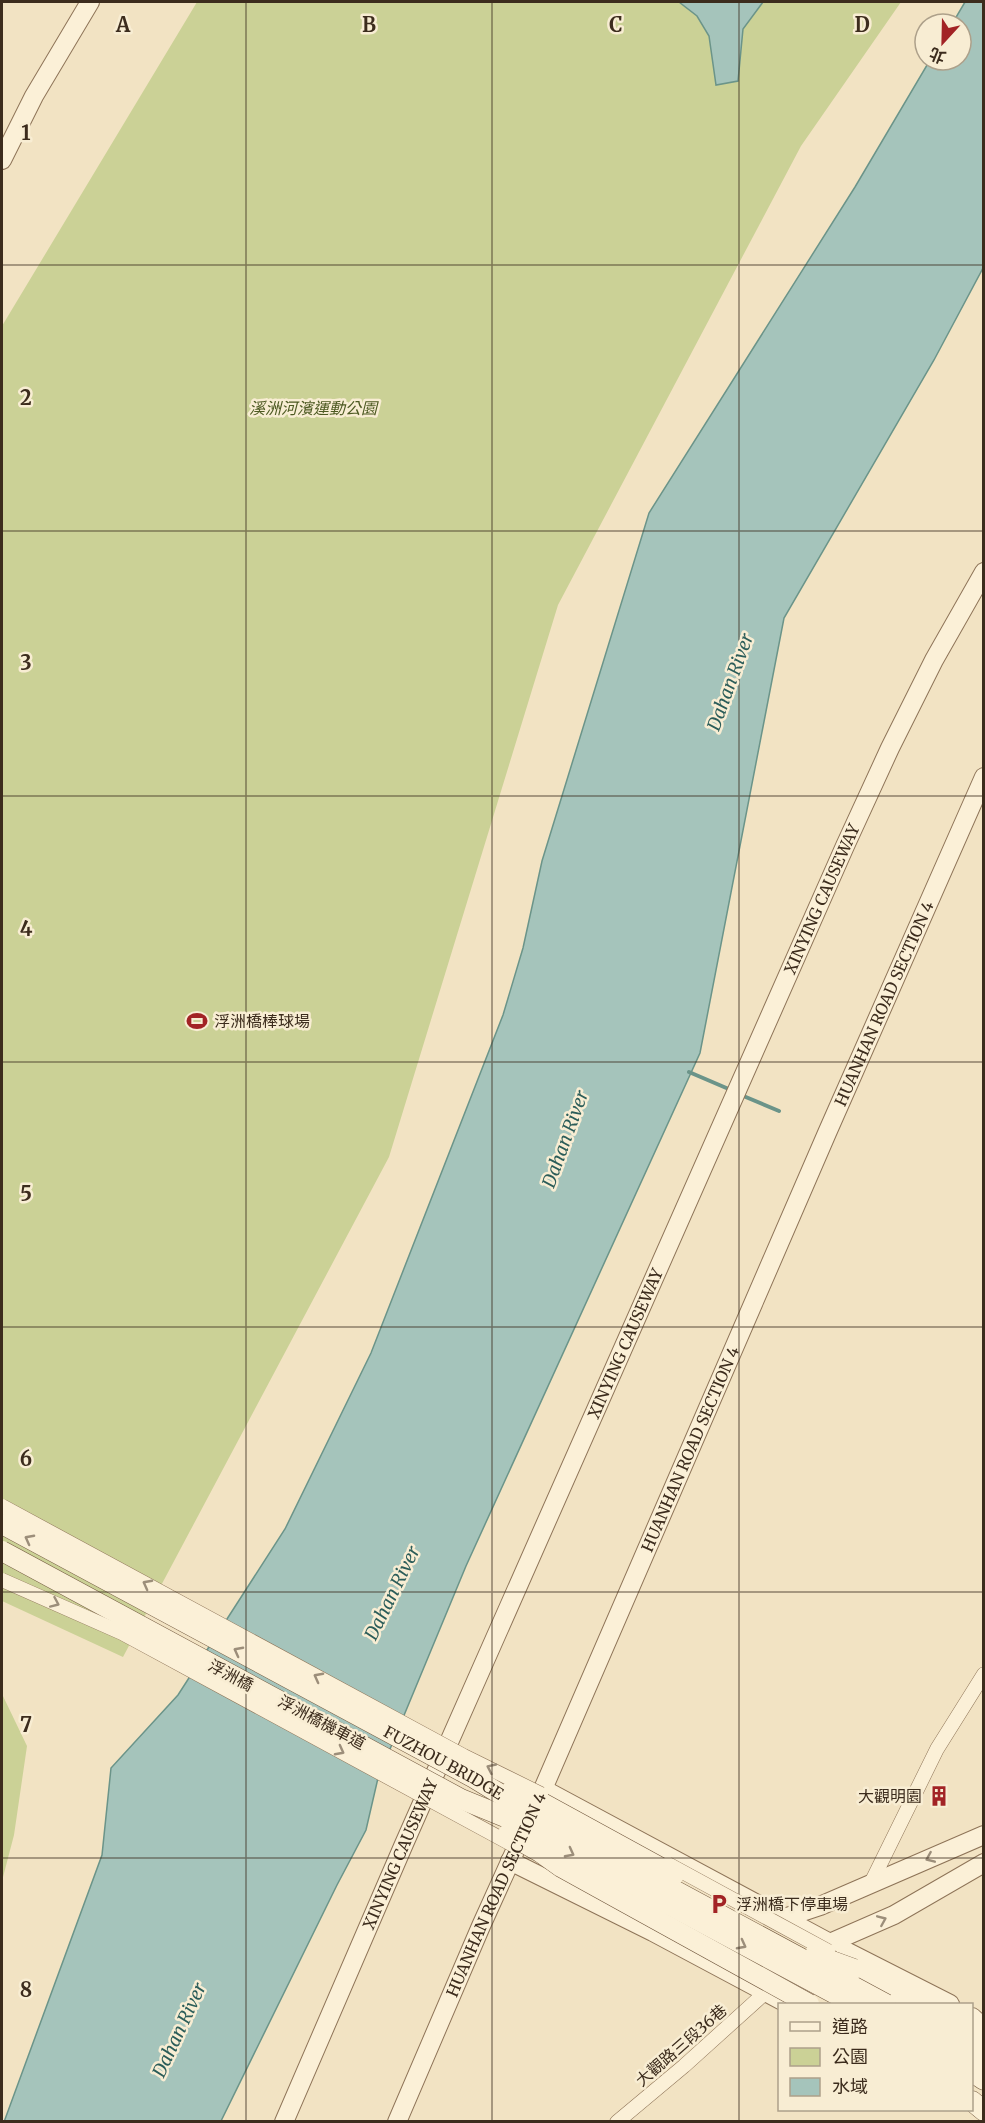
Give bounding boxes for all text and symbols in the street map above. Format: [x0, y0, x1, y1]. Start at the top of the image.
text: A [115, 12, 131, 37]
text: B [362, 12, 376, 37]
text: C [609, 12, 623, 37]
text: D [854, 12, 870, 37]
north arrow [913, 12, 973, 72]
text: 北 [926, 44, 949, 68]
text: 1 [21, 120, 31, 145]
text: 2 [20, 385, 32, 410]
park label: 溪洲河濱運動公園 [249, 398, 379, 418]
water label: Dahan River [701, 630, 758, 735]
text: 3 [20, 650, 32, 675]
street label: XINYING CAUSEWAY [780, 820, 864, 977]
street label: HUANHAN ROAD SECTION 4 [830, 898, 938, 1109]
text: 4 [20, 916, 33, 941]
sports icon: 浮洲橋棒球場 [185, 1009, 209, 1033]
place label: 浮洲橋棒球場 [214, 1011, 310, 1031]
water label: Dahan River [536, 1087, 593, 1192]
text: 5 [20, 1181, 32, 1206]
street label: XINYING CAUSEWAY [583, 1265, 667, 1422]
street label: HUANHAN ROAD SECTION 4 [637, 1343, 743, 1555]
text: 6 [20, 1446, 32, 1471]
one-way arrow [25, 1535, 35, 1546]
water label: Dahan River [359, 1542, 425, 1645]
one-way arrow [143, 1580, 153, 1591]
one-way arrow [49, 1596, 60, 1608]
one-way arrow [233, 1647, 244, 1658]
street label: 浮洲橋 [205, 1655, 257, 1695]
one-way arrow [314, 1673, 325, 1684]
street label: 浮洲橋機車道 [275, 1691, 369, 1753]
text: 7 [20, 1712, 32, 1737]
street label: FUZHOU BRIDGE [380, 1721, 508, 1804]
one-way arrow [334, 1744, 344, 1755]
one-way arrow [486, 1764, 497, 1776]
street label: XINYING CAUSEWAY [358, 1775, 442, 1932]
building icon: 大觀明園 [927, 1784, 951, 1808]
place label: 大觀明園 [858, 1786, 922, 1806]
street label: HUANHAN ROAD SECTION 4 [442, 1789, 550, 2000]
one-way arrow [564, 1846, 575, 1857]
one-way arrow [925, 1851, 936, 1863]
parking icon: 浮洲橋下停車場 [707, 1892, 731, 1916]
place label: 浮洲橋下停車場 [736, 1894, 848, 1914]
one-way arrow [876, 1915, 887, 1927]
one-way arrow [736, 1938, 746, 1949]
text: 8 [20, 1977, 32, 2002]
water label: Dahan River [147, 1978, 211, 2082]
street label: 大觀路三段36巷 [631, 2000, 731, 2090]
legend [778, 2003, 973, 2111]
text: 道路 [832, 2015, 868, 2038]
text: 公園 [832, 2045, 868, 2068]
text: 水域 [832, 2075, 868, 2098]

